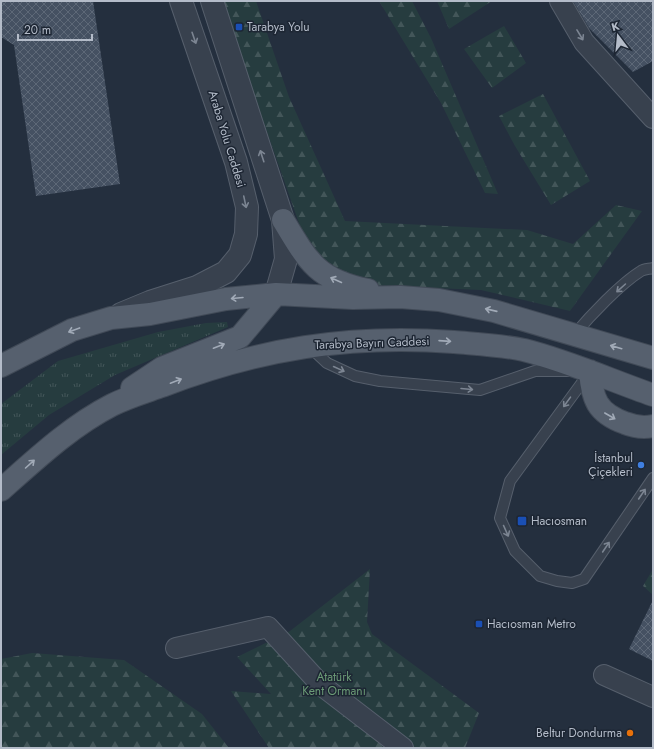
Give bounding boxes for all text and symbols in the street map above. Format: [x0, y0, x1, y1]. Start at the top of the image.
scale bar [18, 16, 92, 42]
north arrow [598, 16, 638, 56]
place label: Tarabya Yolu [247, 18, 310, 36]
text: K [609, 18, 621, 35]
text: 20 m [24, 21, 51, 39]
marker: Tarabya Yolu [234, 22, 244, 32]
one-way arrow [576, 29, 584, 41]
one-way arrow [190, 31, 198, 43]
street label: Araba Yolu Caddesi [204, 88, 250, 190]
one-way arrow [258, 150, 265, 163]
one-way arrow [242, 195, 250, 208]
one-way arrow [330, 276, 342, 283]
one-way arrow [616, 283, 626, 293]
one-way arrow [231, 294, 244, 301]
one-way arrow [485, 306, 498, 314]
one-way arrow [67, 327, 80, 334]
street label: Tarabya Bayırı Caddesi [314, 332, 430, 354]
one-way arrow [438, 338, 451, 345]
one-way arrow [213, 341, 225, 349]
one-way arrow [609, 343, 622, 350]
one-way arrow [333, 366, 345, 373]
one-way arrow [169, 376, 181, 384]
one-way arrow [460, 385, 473, 393]
one-way arrow [563, 396, 571, 407]
one-way arrow [604, 413, 616, 421]
place label: İstanbul Çiçekleri [588, 449, 633, 481]
one-way arrow [25, 459, 35, 469]
marker: İstanbul Çiçekleri [636, 460, 646, 470]
one-way arrow [638, 489, 646, 500]
place label: Hacıosman [531, 512, 587, 530]
marker: Hacıosman [516, 515, 528, 527]
one-way arrow [503, 525, 510, 537]
one-way arrow [602, 542, 610, 553]
place label: Hacıosman Metro [487, 615, 576, 633]
marker: Hacıosman Metro [474, 619, 484, 629]
park label: Atatürk Kent Ormanı [302, 668, 366, 700]
place label: Beltur Dondurma [536, 724, 622, 742]
marker: Beltur Dondurma [625, 728, 635, 738]

